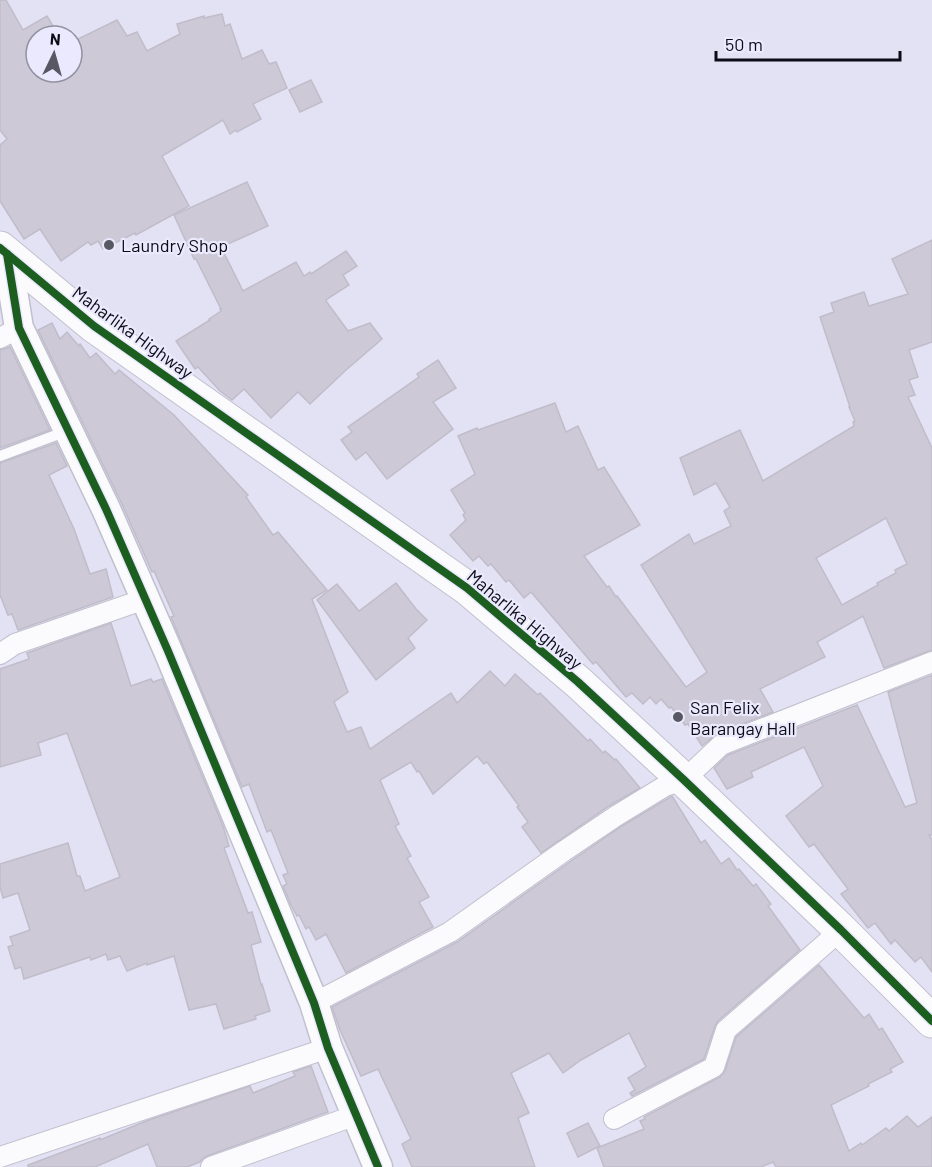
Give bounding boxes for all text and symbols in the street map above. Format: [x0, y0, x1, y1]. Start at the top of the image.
north arrow [24, 24, 84, 84]
scale bar [716, 24, 900, 62]
text: N [49, 29, 61, 48]
text: 50 m [725, 33, 763, 55]
place label: Laundry Shop [121, 234, 228, 256]
marker: Laundry Shop [102, 238, 116, 252]
street label: Maharlika Highway [68, 281, 198, 383]
street label: Maharlika Highway [463, 564, 587, 674]
place label: San Felix Barangay Hall [690, 696, 796, 739]
marker: San Felix Barangay Hall [671, 710, 685, 724]

